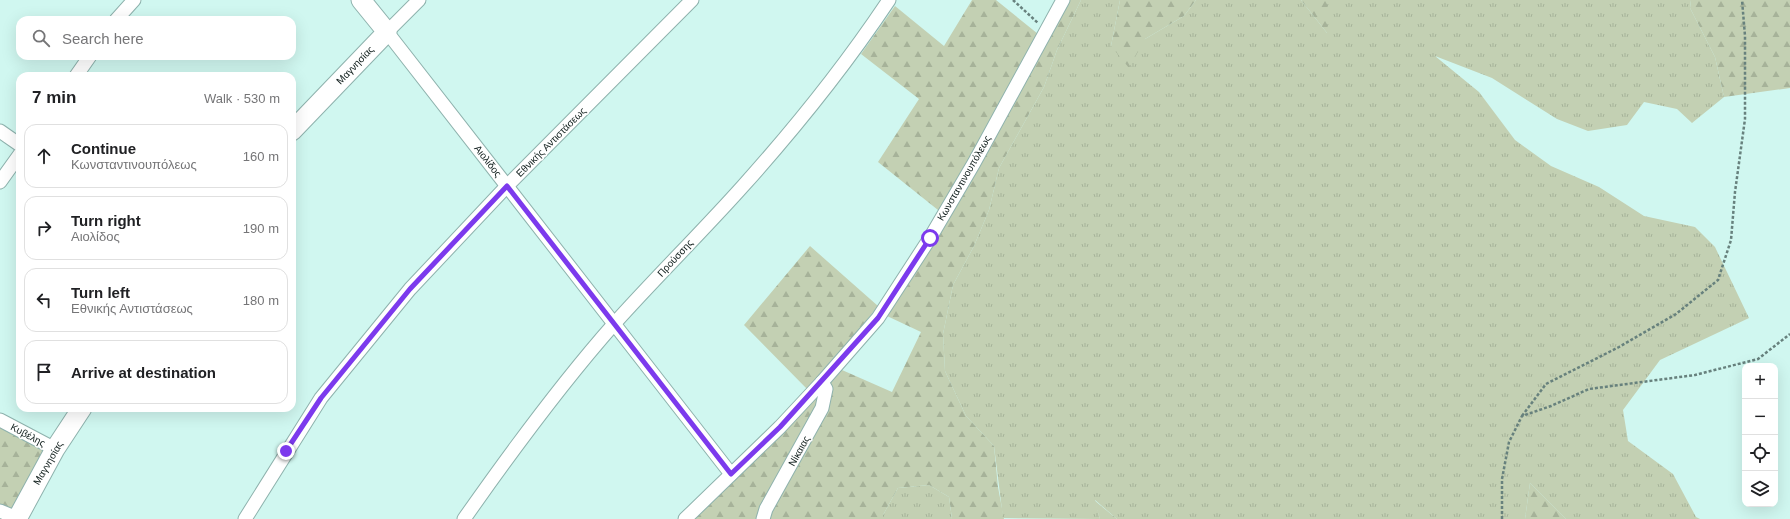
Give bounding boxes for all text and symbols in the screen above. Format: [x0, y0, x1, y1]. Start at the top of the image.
search box [16, 16, 296, 60]
icon: search [30, 27, 52, 49]
text: Search here [62, 30, 144, 47]
street label: Μαγνησίας [334, 44, 376, 86]
text: 7 min [32, 88, 76, 107]
text: Walk · 530 m [204, 91, 280, 106]
street label: Εθνικής Αντιστάσεως [514, 105, 588, 179]
street label: Κωνσταντινουπόλεως [935, 133, 993, 223]
text: Continue [71, 140, 136, 157]
street label: Αιολίδος [472, 143, 504, 179]
icon: ahead [33, 145, 55, 167]
text: 160 m [243, 149, 279, 164]
text: Κωνσταντινουπόλεως [71, 157, 197, 172]
text: Turn right [71, 212, 141, 229]
icon: right [33, 217, 55, 239]
text: 190 m [243, 221, 279, 236]
text: Αιολίδος [71, 229, 120, 244]
route start [921, 229, 939, 247]
street label: Προύσσης [655, 237, 695, 279]
text: Turn left [71, 284, 130, 301]
icon: left [33, 289, 55, 311]
text: 180 m [243, 293, 279, 308]
text: Εθνικής Αντιστάσεως [71, 301, 193, 316]
icon: arrive [33, 361, 55, 383]
map controls [1742, 363, 1778, 507]
button: + [1742, 363, 1778, 399]
text: Arrive at destination [71, 364, 216, 381]
button: − [1742, 399, 1778, 435]
street label: Κυβέλης [9, 421, 47, 449]
street label: Νίκαιας [786, 434, 812, 468]
button: locate [1742, 435, 1778, 471]
street label: Μαγνησίας [31, 439, 65, 487]
route end [277, 442, 295, 460]
button: layers [1742, 471, 1778, 507]

